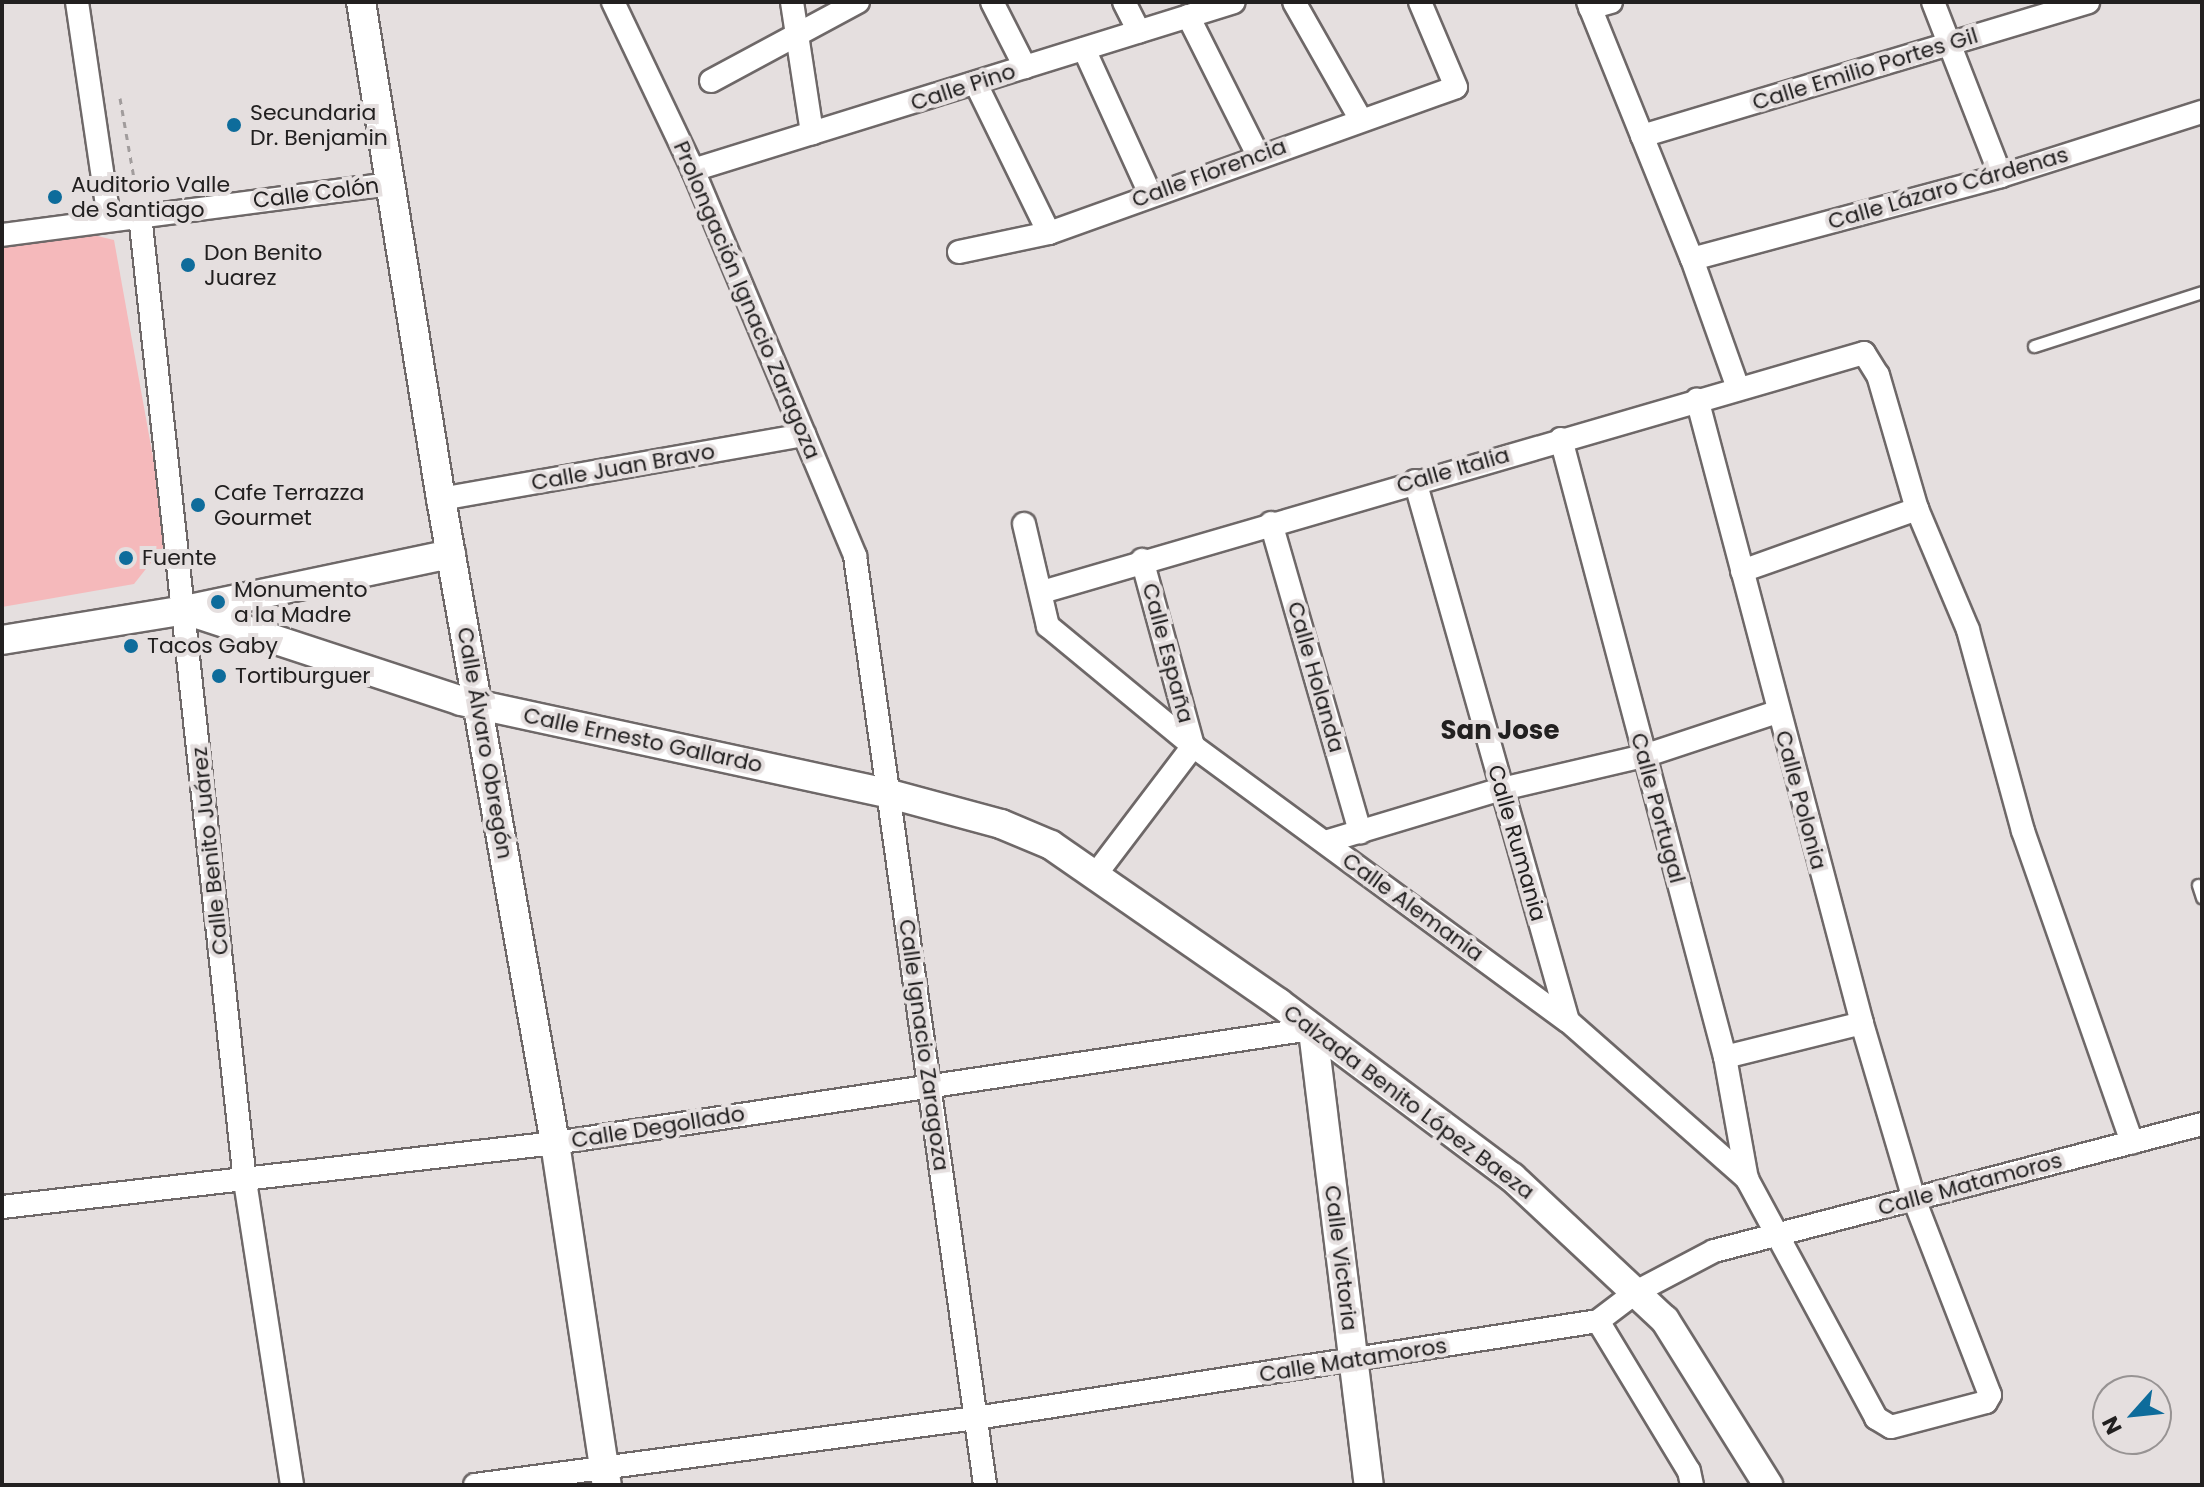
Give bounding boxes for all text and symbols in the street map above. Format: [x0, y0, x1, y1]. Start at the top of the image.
street label: Calle Emilio Portes Gil [1749, 22, 1981, 116]
street label: Calle Pino [907, 58, 1019, 116]
place label: Secundaria Dr. Benjamin [250, 99, 388, 150]
marker: Secundaria Dr. Benjamin [225, 116, 243, 134]
street label: Calle Florencia [1128, 133, 1290, 213]
street label: Prolongación Ignacio Zaragoza [668, 137, 826, 463]
street label: Calle Lázaro Cárdenas [1825, 141, 2071, 235]
place label: Auditorio Valle de Santiago [71, 171, 230, 222]
street label: Calle Colón [251, 172, 381, 214]
marker: Auditorio Valle de Santiago [46, 188, 64, 206]
place label: Don Benito Juarez [204, 239, 322, 290]
marker: Don Benito Juarez [179, 256, 197, 274]
street label: Calle Juan Bravo [529, 438, 717, 496]
street label: Calle Italia [1394, 441, 1512, 499]
place label: Cafe Terrazza Gourmet [214, 479, 364, 530]
marker: Cafe Terrazza Gourmet [189, 496, 207, 514]
place label: Fuente [142, 545, 217, 571]
marker: Fuente [117, 549, 135, 567]
place label: Monumento a la Madre [234, 576, 368, 628]
street label: Calle España [1137, 580, 1199, 726]
marker: Monumento a la Madre [209, 593, 227, 611]
street label: Calle Holanda [1282, 599, 1350, 755]
street label: Calle Álvaro Obregón [452, 625, 518, 861]
place label: Tacos Gaby [147, 633, 278, 659]
marker: Tacos Gaby [122, 637, 140, 655]
place label: Tortiburguer [235, 663, 371, 689]
marker: Tortiburguer [210, 667, 228, 685]
street label: Calle Ernesto Gallardo [521, 702, 765, 778]
district label: San Jose [1441, 715, 1559, 747]
street label: Calle Polonia [1770, 728, 1832, 872]
street label: Calle Portugal [1625, 730, 1691, 886]
street label: Calle Benito Juárez [186, 746, 234, 956]
street label: Calle Rumania [1482, 762, 1552, 924]
street label: Calle Alemania [1337, 847, 1489, 967]
street label: Calle Ignacio Zaragoza [893, 917, 955, 1173]
street label: Calzada Benito López Baeza [1278, 999, 1540, 1205]
street label: Calle Degollado [570, 1100, 746, 1154]
street label: Calle Matamoros [1875, 1147, 2065, 1221]
street label: Calle Victoria [1319, 1184, 1363, 1332]
street label: Calle Matamoros [1257, 1332, 1449, 1388]
north arrow [2092, 1375, 2172, 1455]
text: N [2094, 1411, 2130, 1440]

